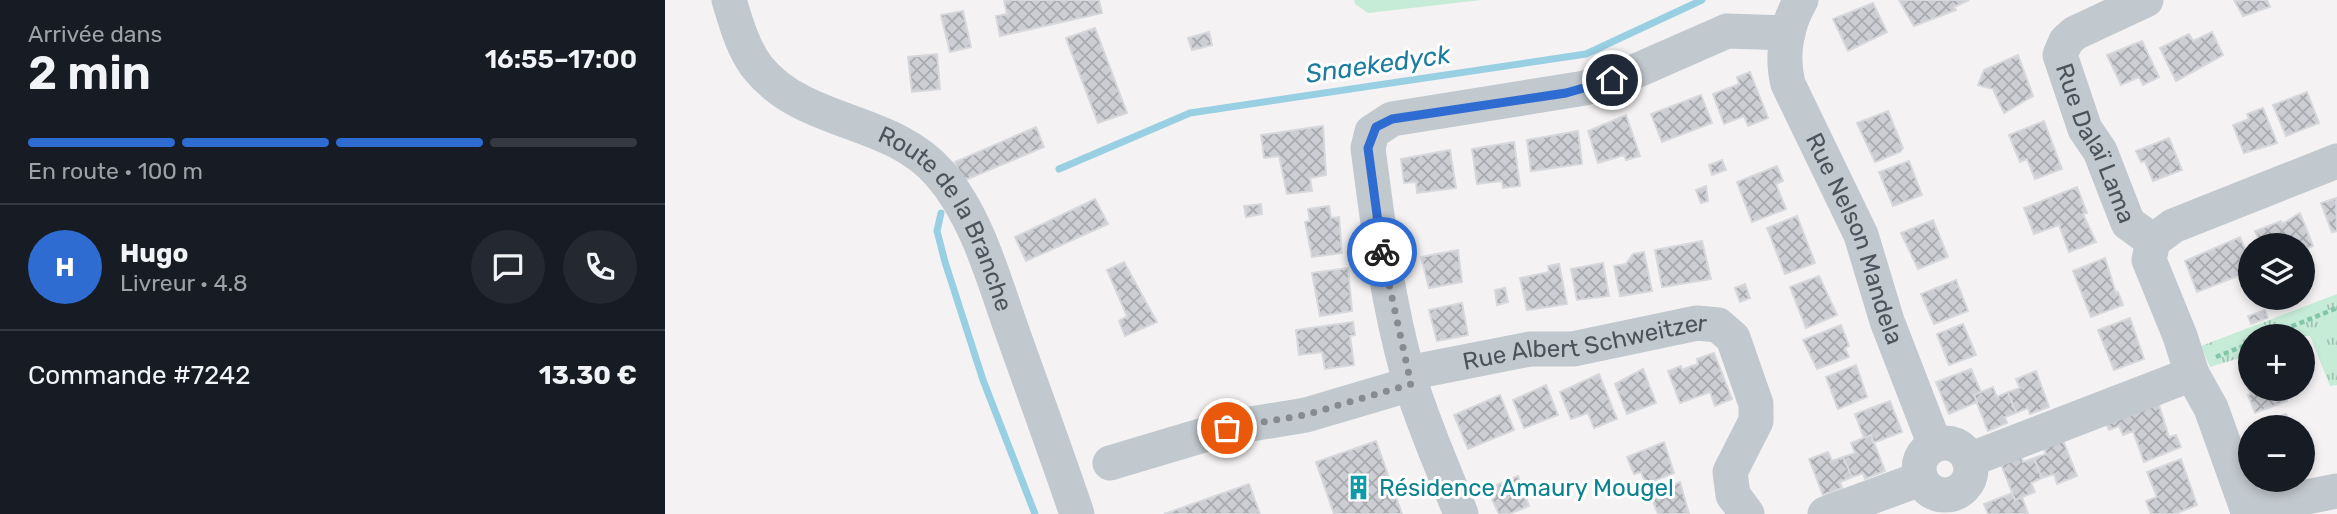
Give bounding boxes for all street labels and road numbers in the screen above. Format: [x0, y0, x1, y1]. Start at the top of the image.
street label: Rue Dalaï Lama [2050, 60, 2141, 227]
street label: Route de la Branche [874, 121, 1018, 315]
street label: Rue Nelson Mandela [1800, 128, 1909, 349]
street label: Rue Albert Schweitzer [1460, 309, 1708, 376]

